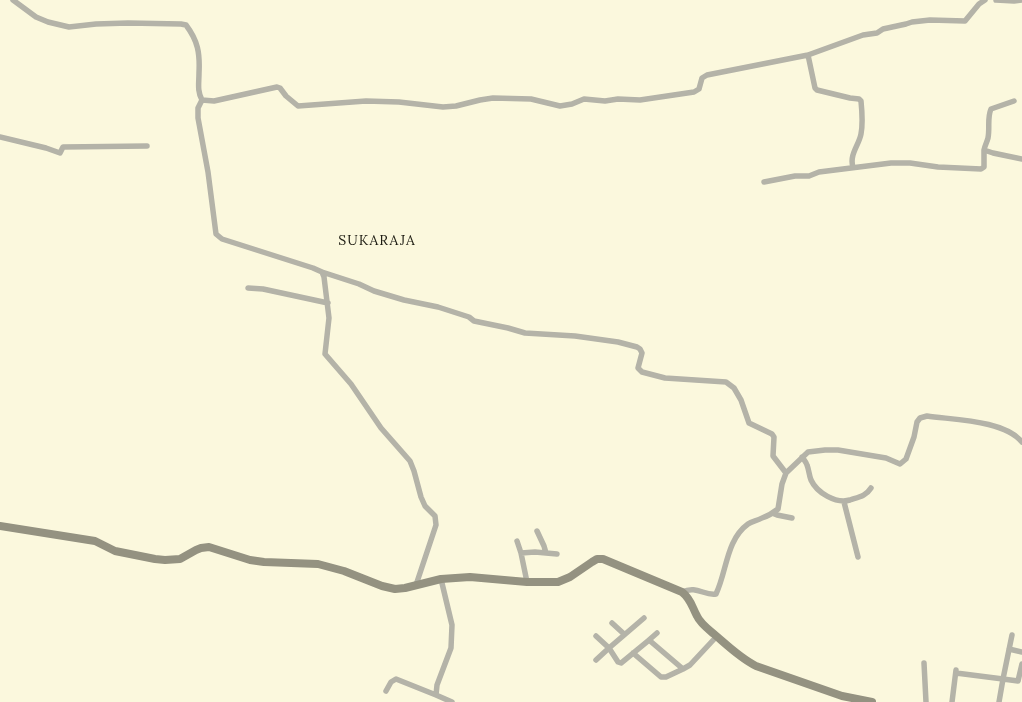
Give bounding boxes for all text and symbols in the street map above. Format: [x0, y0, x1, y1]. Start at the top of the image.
district label: SUKARAJA [338, 233, 416, 249]

